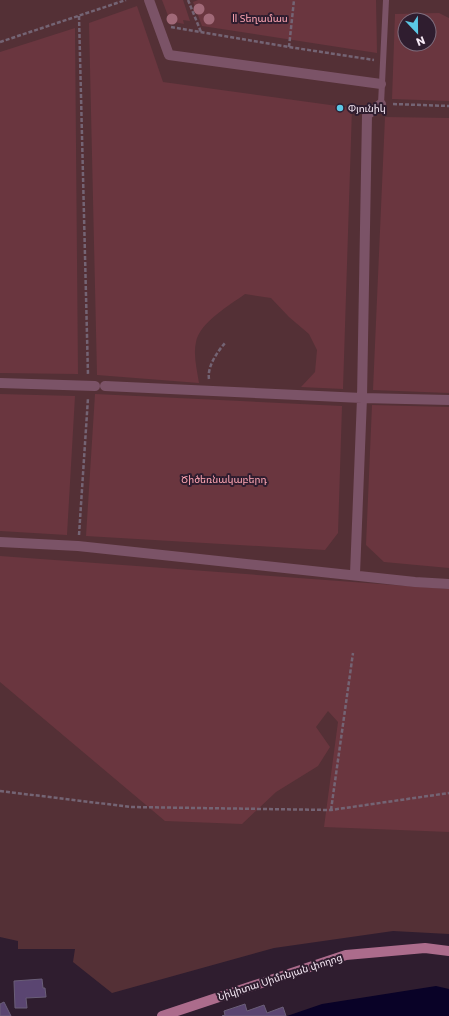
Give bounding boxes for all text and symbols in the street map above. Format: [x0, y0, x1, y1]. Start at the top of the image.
park label: II Տեղամաս [232, 11, 288, 26]
north arrow [397, 12, 437, 52]
text: N [414, 32, 428, 50]
place label: Փյունիկ [348, 101, 386, 116]
marker: Փյունիկ [335, 103, 345, 113]
park label: Ծիծեռնակաբերդ [181, 472, 267, 487]
street label: Նիկիտա Սիմոնյան փողոց [216, 950, 344, 1004]

